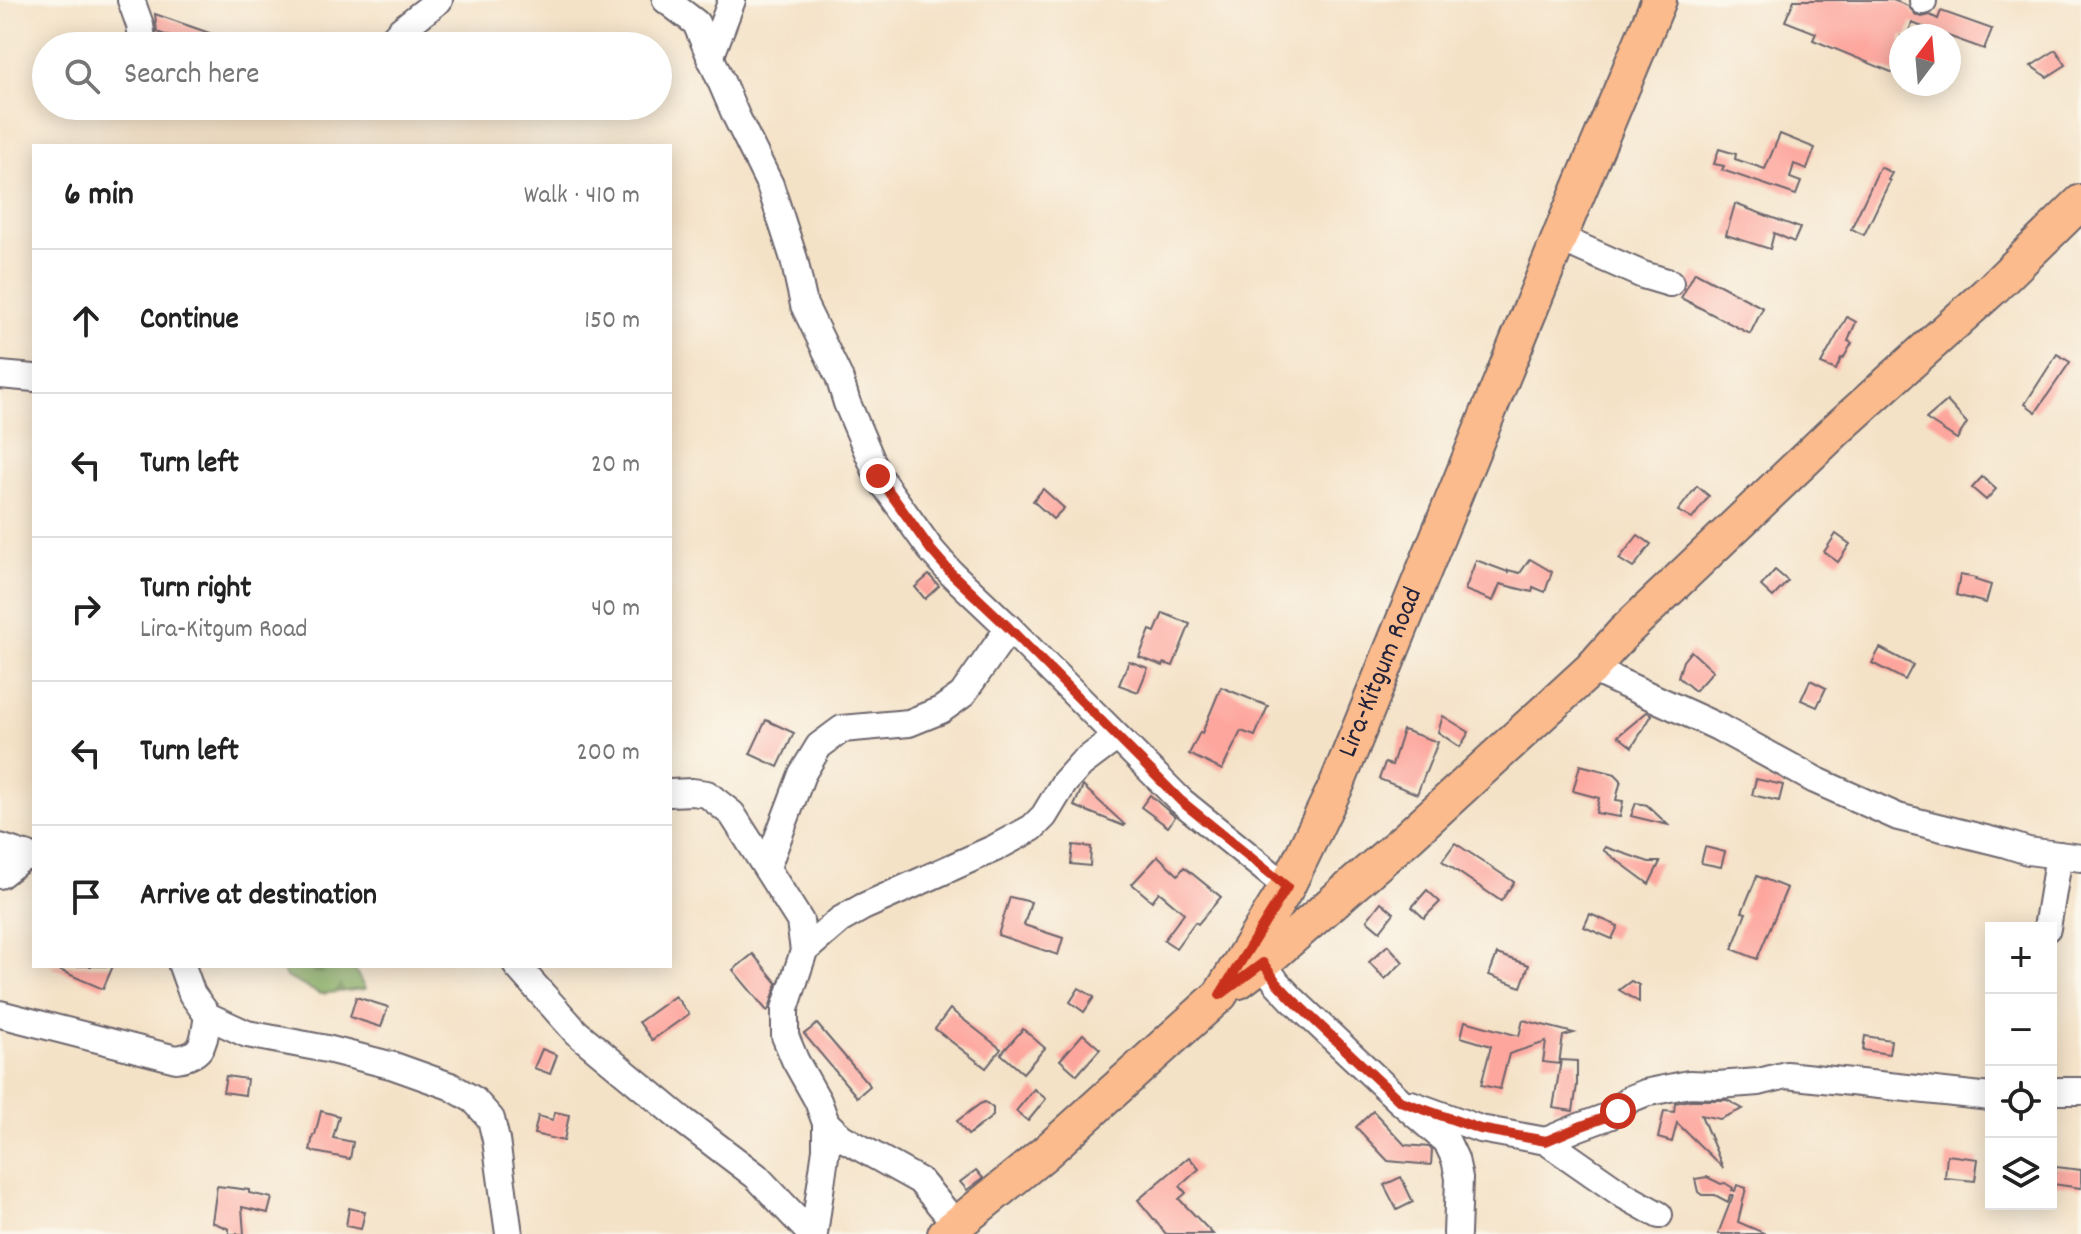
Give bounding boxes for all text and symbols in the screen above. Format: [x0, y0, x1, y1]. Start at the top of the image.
north arrow [1889, 24, 1961, 96]
search box [32, 32, 672, 120]
icon: search [60, 54, 104, 98]
text: Search here [124, 55, 260, 98]
text: 6 min [64, 172, 134, 221]
text: Walk · 410 m [524, 178, 640, 215]
icon: ahead [64, 299, 108, 343]
text: Continue [140, 300, 239, 343]
text: 150 m [584, 303, 640, 340]
icon: left [64, 443, 108, 487]
text: Turn left [140, 444, 239, 487]
text: 20 m [591, 447, 640, 484]
route end [860, 458, 896, 494]
text: Turn right [140, 569, 251, 612]
street label: Lira-Kitgum Road [1330, 582, 1435, 764]
icon: right [64, 587, 108, 631]
text: 40 m [591, 591, 640, 628]
text: Lira-Kitgum Road [140, 612, 308, 649]
icon: left [64, 731, 108, 775]
text: Turn left [140, 732, 239, 775]
text: 200 m [576, 735, 640, 772]
icon: arrive [64, 875, 108, 919]
text: Arrive at destination [140, 876, 377, 919]
map controls [1985, 922, 2057, 1210]
button: + [1985, 922, 2057, 994]
button: − [1985, 994, 2057, 1066]
button: locate [1985, 1066, 2057, 1138]
route start [1600, 1093, 1636, 1129]
button: layers [1985, 1138, 2057, 1210]

